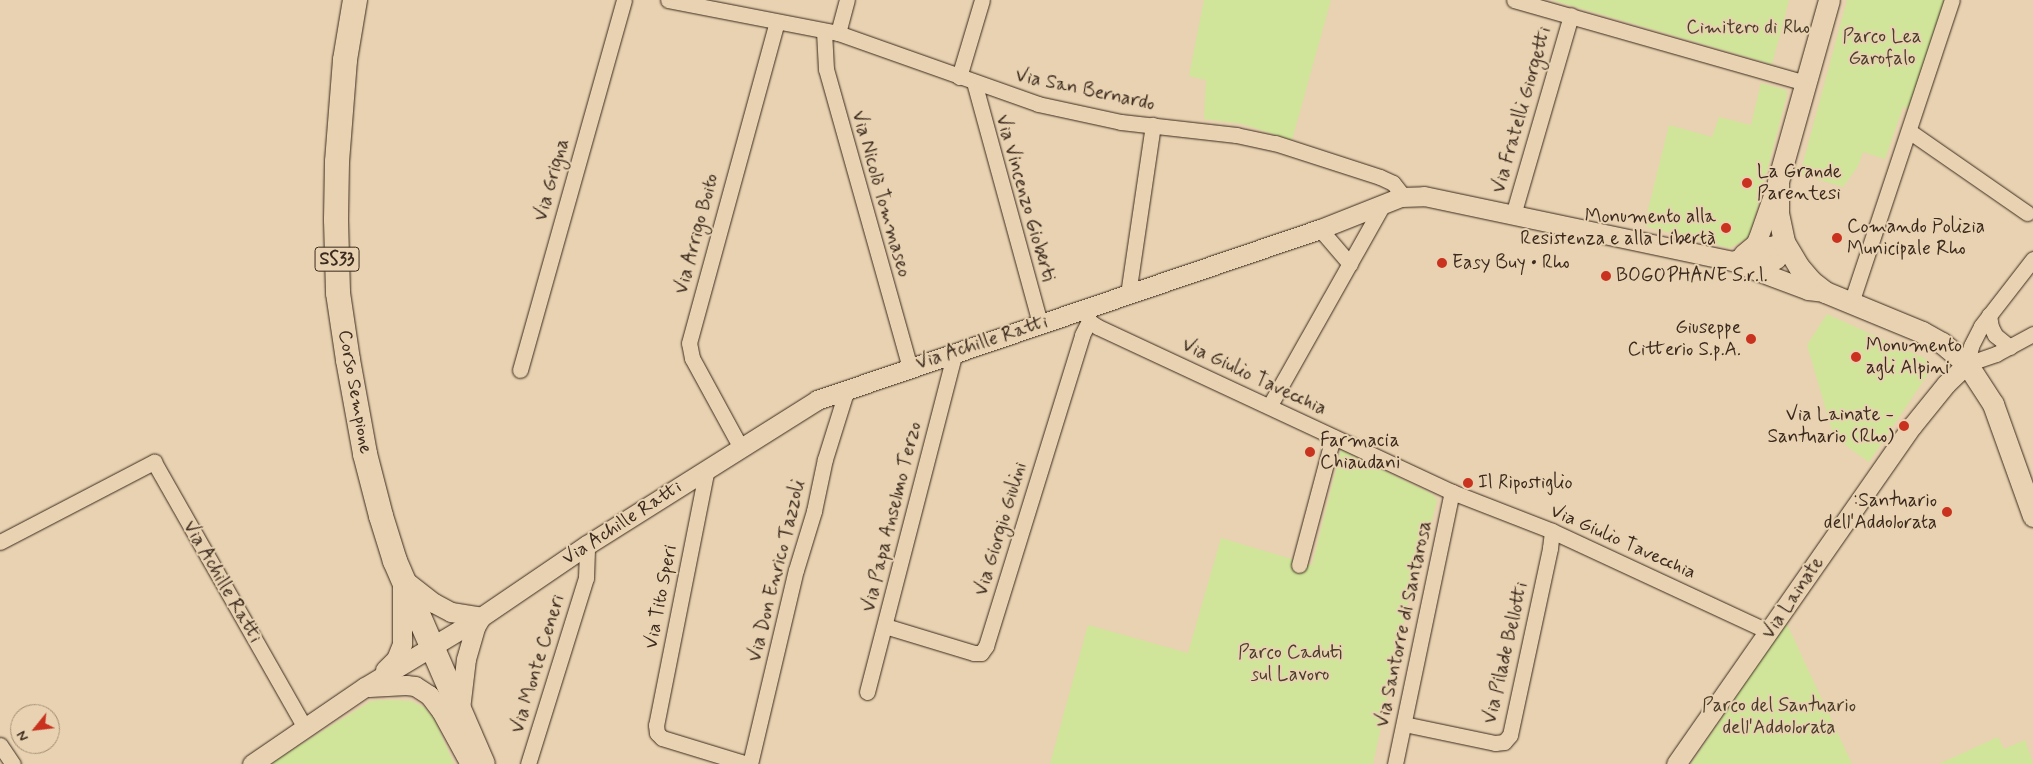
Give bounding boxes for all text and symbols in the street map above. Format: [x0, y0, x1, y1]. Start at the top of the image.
park label: Cimitero di Rho [1686, 17, 1810, 39]
street label: Via Fratelli Giorgetti [1488, 25, 1556, 195]
park label: Parco Lea Garofalo [1842, 26, 1922, 70]
street label: Via San Bernardo [1012, 64, 1158, 116]
street label: Via Nicolò Tommaseo [846, 108, 916, 280]
street label: Via Vincenzo Gioberti [991, 113, 1059, 283]
street label: Via Grigna [529, 136, 575, 224]
place label: La Grande Parentesi [1757, 161, 1846, 205]
street label: Via Arrigo Boito [670, 171, 724, 297]
marker: La Grande Parentesi [1741, 177, 1753, 189]
place label: Monumento alla Resistenza e alla Libertà [1519, 206, 1716, 250]
place label: Comando Polizia Municipale Rho [1847, 216, 1983, 260]
marker: Monumento alla Resistenza e alla Libertà [1720, 222, 1732, 234]
marker: Comando Polizia Municipale Rho [1831, 232, 1843, 244]
road number: SS33 [314, 243, 360, 274]
place label: Easy Buy • Rho [1452, 252, 1570, 274]
marker: Easy Buy • Rho [1436, 257, 1448, 269]
place label: BOGOPHANE S.r.l. [1616, 265, 1768, 287]
marker: BOGOPHANE S.r.l. [1600, 270, 1612, 282]
street label: Via Achille Ratti [915, 311, 1049, 375]
place label: Giuseppe Citterio S.p.A. [1628, 317, 1741, 361]
street label: Corso Sempione [333, 328, 377, 456]
marker: Giuseppe Citterio S.p.A. [1745, 333, 1757, 345]
street label: Via Giulio Tavecchia [1180, 334, 1328, 420]
place label: Monumento agli Alpini [1866, 335, 1962, 379]
marker: Monumento agli Alpini [1850, 351, 1862, 363]
place label: Via Lainate - Santuario (Rho) [1768, 404, 1894, 448]
marker: Via Lainate - Santuario (Rho) [1898, 420, 1910, 432]
street label: Via Papa Anselmo Terzo [858, 424, 926, 610]
place label: Farmacia Chiaudani [1320, 430, 1400, 474]
marker: Farmacia Chiaudani [1304, 446, 1316, 458]
street label: Via Giorgio Giulini [970, 459, 1032, 599]
place label: Il Ripostiglio [1478, 472, 1574, 494]
street label: Via Achille Ratti [560, 477, 684, 569]
marker: Il Ripostiglio [1462, 477, 1474, 489]
street label: Via Don Enrico Tazzoli [744, 482, 810, 660]
place label: :Santuario dell'Addolorata [1824, 490, 1937, 534]
street label: Via Giulio Tavecchia [1549, 501, 1697, 583]
marker: :Santuario dell'Addolorata [1941, 506, 1953, 518]
street label: Via Achille Ratti [179, 518, 265, 646]
street label: Via Santorre di Santarosa [1371, 521, 1437, 727]
street label: Via Tito Speri [640, 543, 682, 651]
street label: Via Lainate [1757, 552, 1829, 644]
street label: Via Pilade Bellotti [1479, 580, 1533, 726]
street label: Via Monte Ceneri [506, 592, 570, 736]
park label: Parco Caduti sul Lavoro [1240, 642, 1340, 686]
park label: Parco del Santuario dell'Addolorata [1701, 695, 1857, 739]
north arrow [10, 704, 60, 754]
text: N [13, 727, 33, 744]

